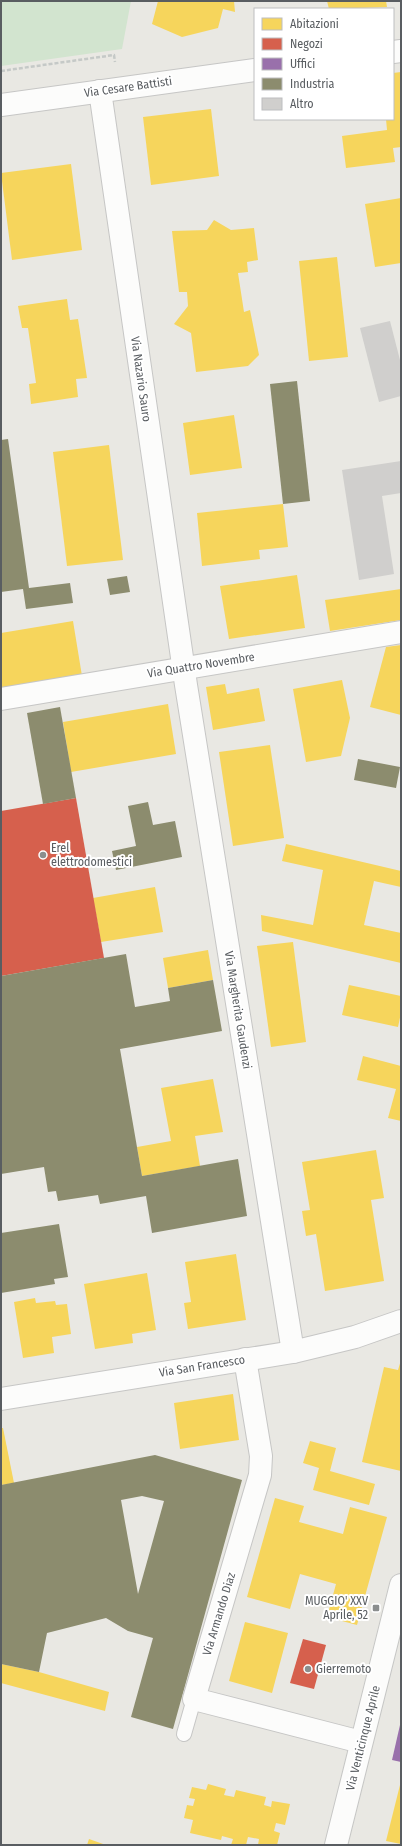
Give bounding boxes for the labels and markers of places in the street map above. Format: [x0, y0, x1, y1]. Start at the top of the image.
place label: Erel elettrodomestici [51, 841, 132, 869]
marker: Erel elettrodomestici [38, 850, 48, 860]
place label: MUGGIO' XXV Aprile, 52 [305, 1594, 369, 1622]
marker: MUGGIO' XXV Aprile, 52 [371, 1603, 381, 1613]
place label: Gierremoto [316, 1662, 371, 1676]
marker: Gierremoto [303, 1664, 313, 1674]

